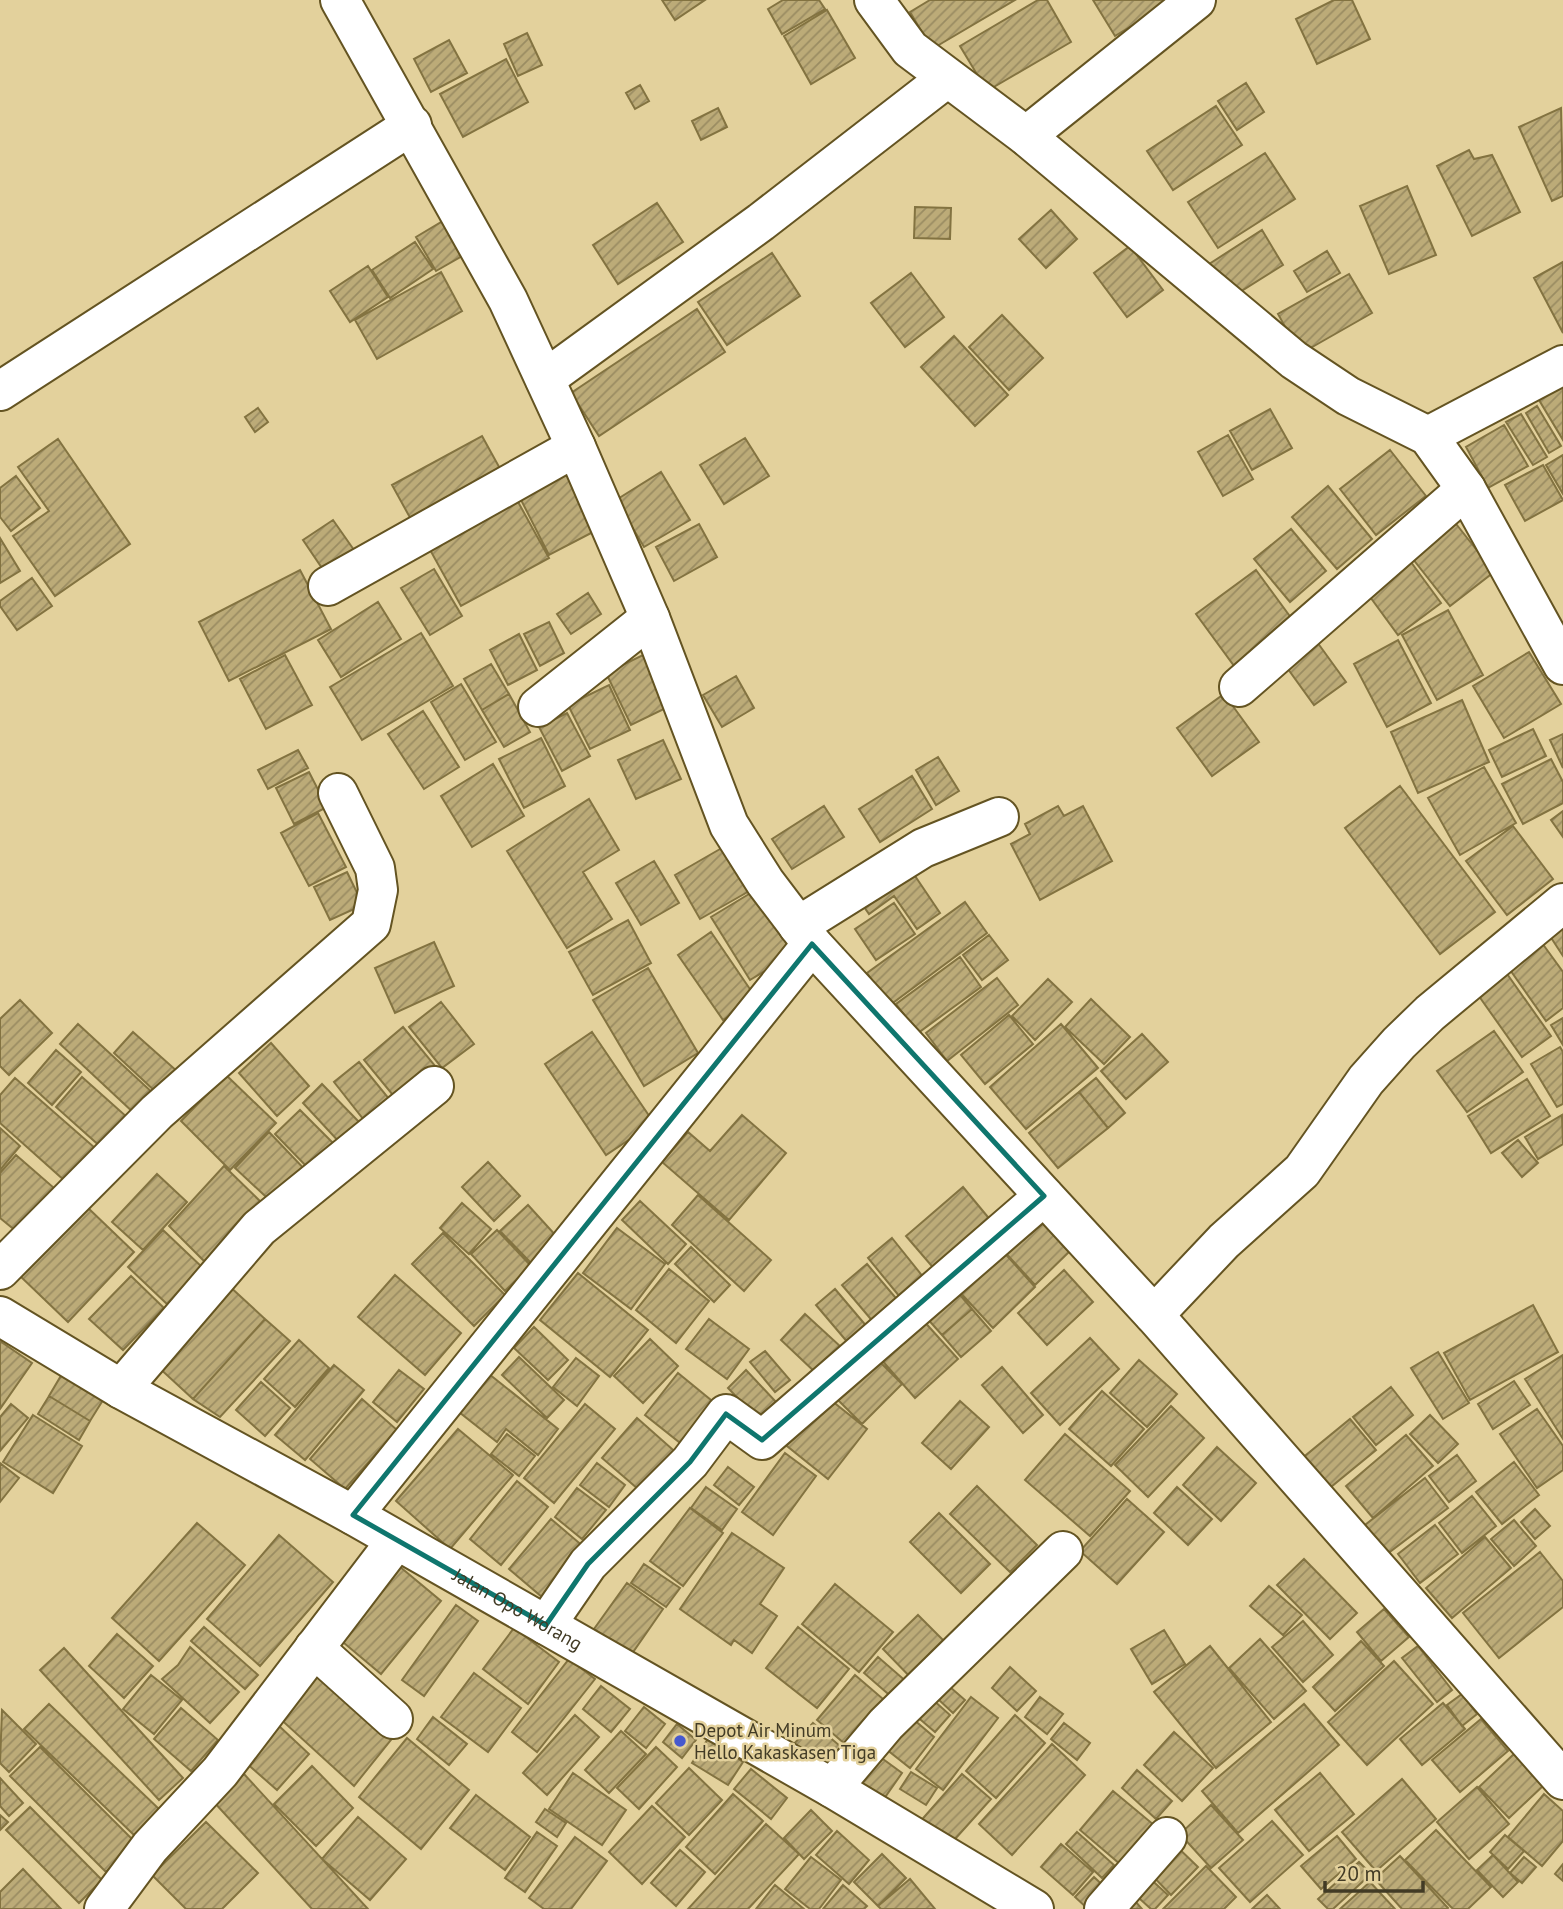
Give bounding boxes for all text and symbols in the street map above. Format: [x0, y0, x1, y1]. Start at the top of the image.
street label: Jalan Opo Worang [448, 1562, 587, 1655]
place label: Depot Air Minum Hello Kakaskasen Tiga [694, 1718, 876, 1764]
marker: Depot Air Minum Hello Kakaskasen Tiga [672, 1733, 688, 1749]
scale bar [1325, 1850, 1423, 1894]
text: 20 m [1336, 1860, 1382, 1887]

